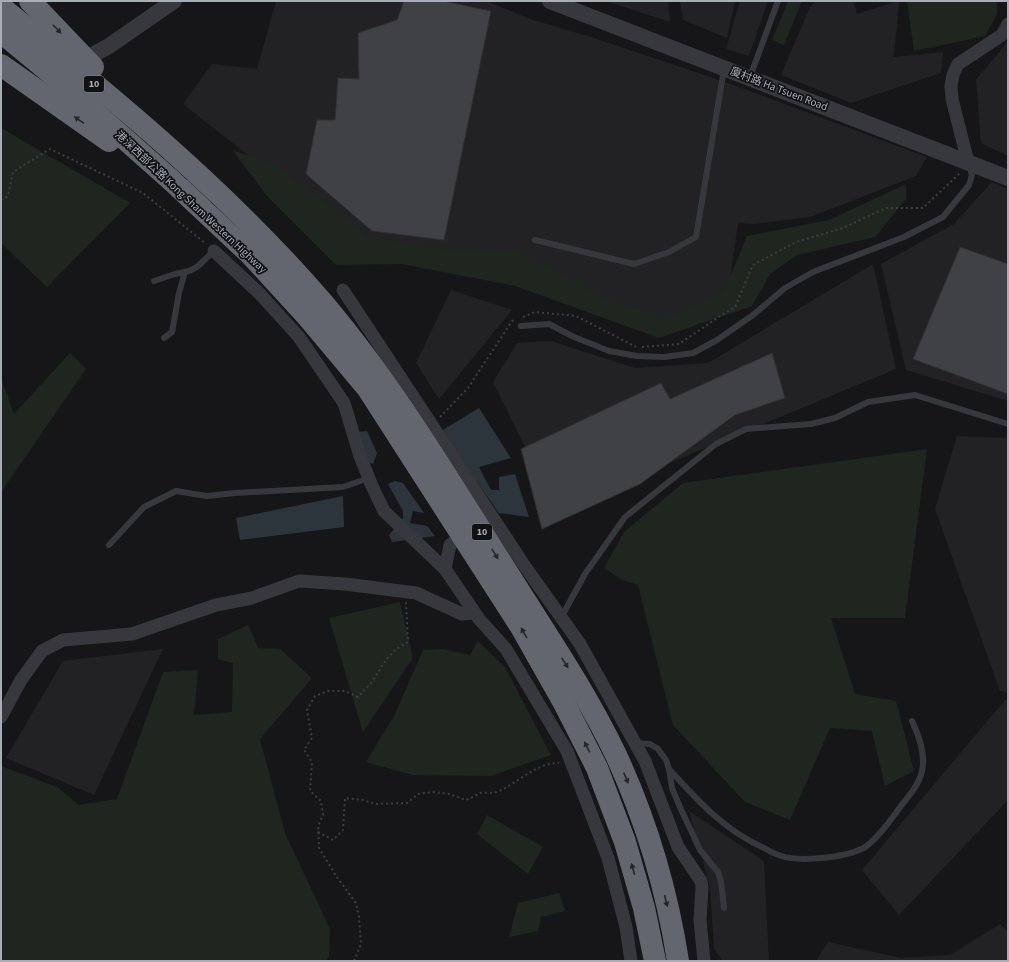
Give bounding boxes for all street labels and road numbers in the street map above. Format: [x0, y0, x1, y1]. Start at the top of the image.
street label: 廈村路 Ha Tsuen Road [728, 63, 830, 115]
road number: 10 [84, 76, 104, 92]
street label: 港深西部公路 Kong Sham Western Highway [112, 128, 270, 276]
road number: 10 [472, 524, 492, 540]

